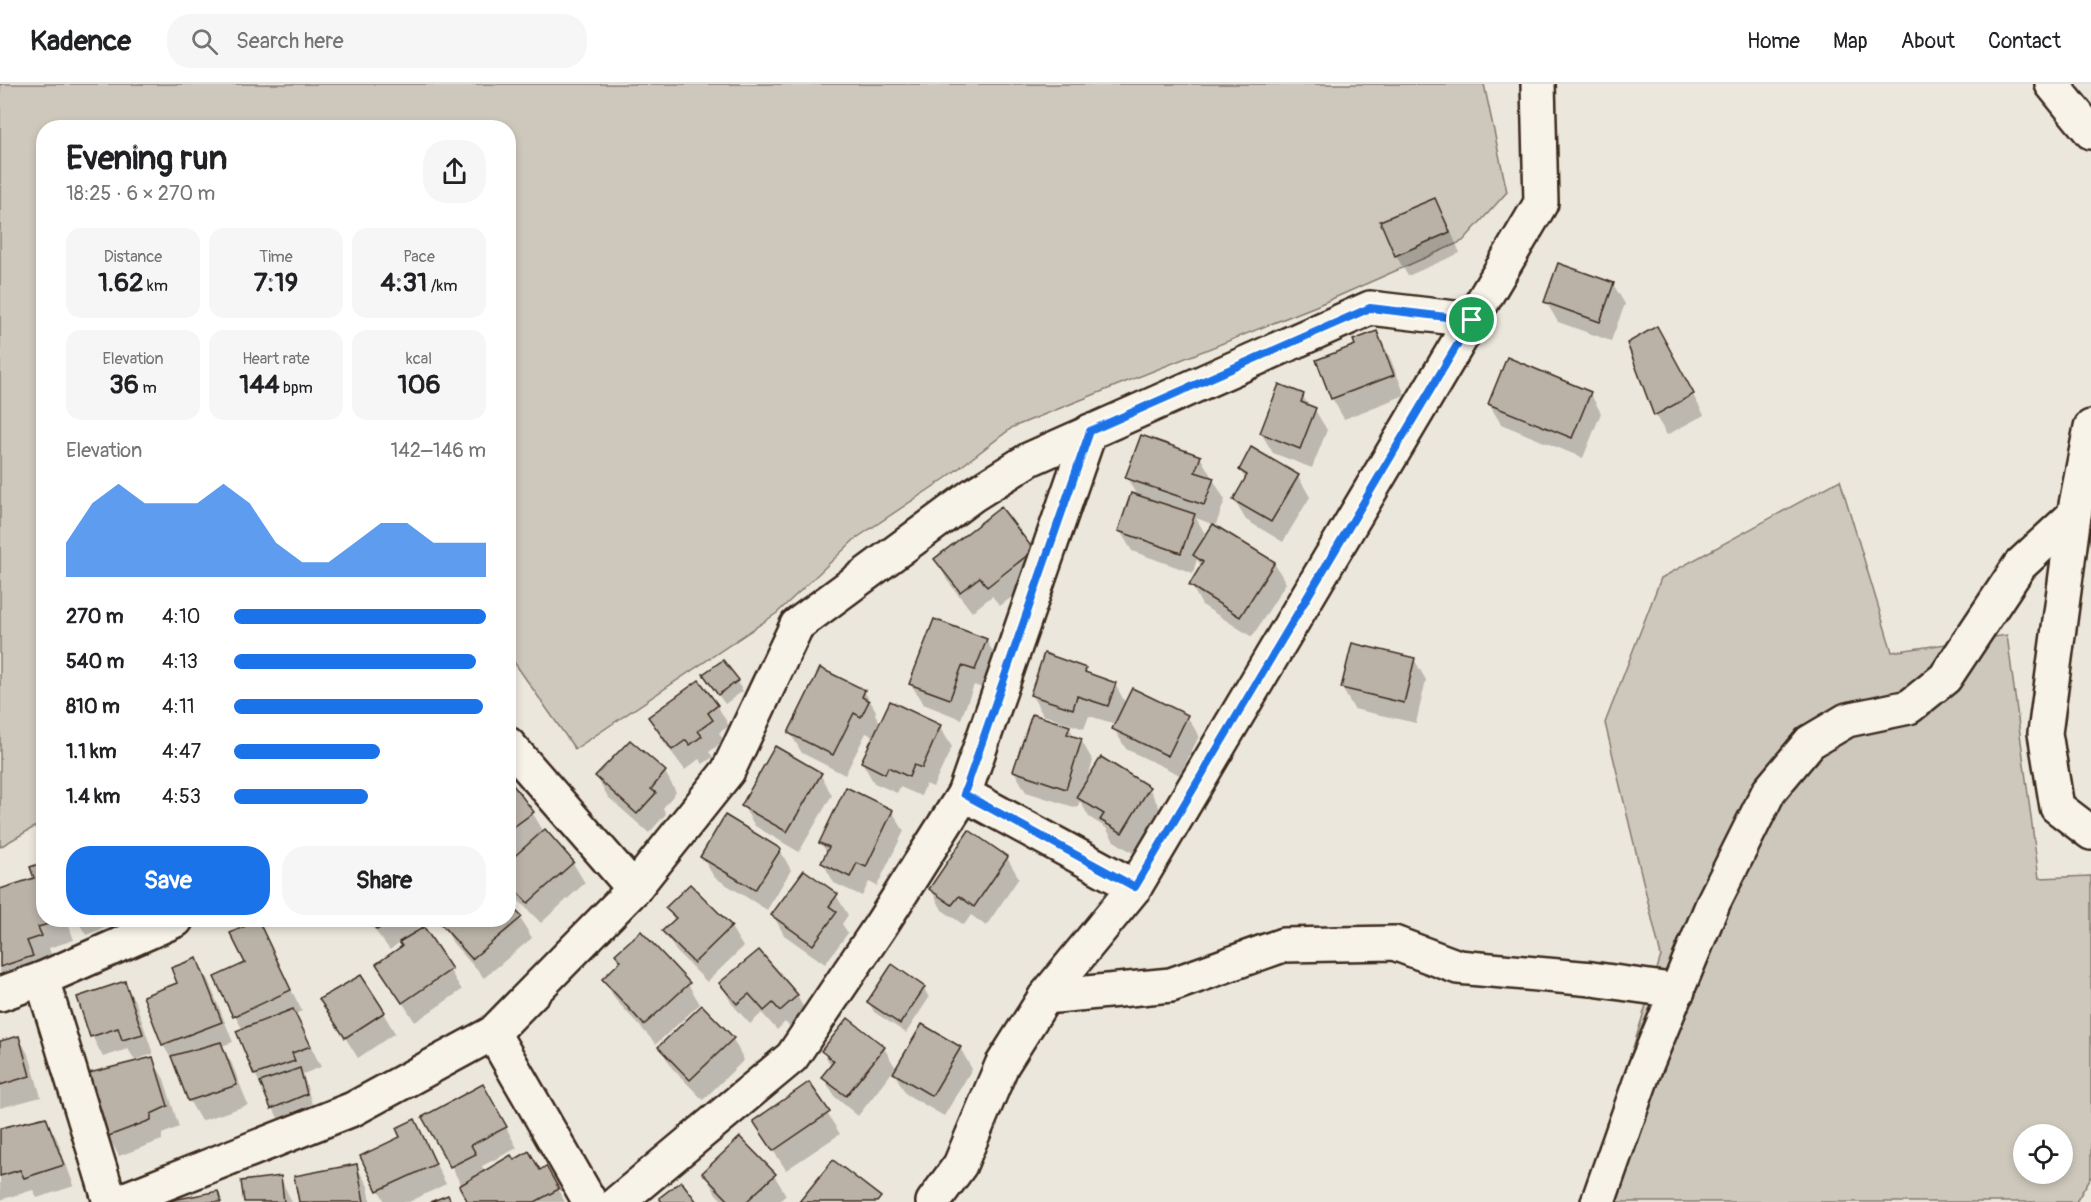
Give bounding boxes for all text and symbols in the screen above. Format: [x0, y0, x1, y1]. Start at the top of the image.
search box [167, 14, 587, 68]
text: Kadence [30, 24, 131, 59]
icon: search [188, 25, 221, 58]
text: Search here [236, 27, 343, 55]
text: Home [1747, 28, 1800, 55]
text: Map [1833, 28, 1868, 55]
text: About [1901, 28, 1955, 55]
text: Contact [1988, 28, 2061, 55]
text: Evening run [66, 138, 227, 179]
button: share [423, 140, 486, 203]
text: 18:25 · 6 × 270 m [66, 181, 215, 206]
text: Distance [104, 247, 162, 267]
text: Time [259, 247, 293, 267]
text: Pace [403, 247, 435, 267]
text: 1.62 [98, 267, 144, 299]
text: 7:19 [254, 267, 298, 299]
text: 4:31 [381, 267, 427, 299]
text: km [144, 276, 168, 296]
text: /km [427, 276, 457, 296]
pin [1446, 294, 1497, 345]
icon: arrive [1455, 303, 1488, 336]
text: Elevation [103, 349, 163, 369]
text: Heart rate [242, 349, 310, 369]
text: kcal [406, 349, 432, 369]
text: 36 [109, 369, 139, 401]
text: 144 [239, 369, 280, 401]
text: 106 [397, 369, 441, 401]
text: m [139, 378, 157, 398]
text: bpm [280, 378, 313, 398]
text: Elevation [66, 438, 142, 463]
text: 142–146 m [390, 438, 486, 463]
text: 270 m [66, 604, 124, 629]
text: 4:10 [162, 604, 200, 629]
text: 540 m [66, 649, 124, 674]
text: 4:13 [162, 649, 198, 674]
text: 810 m [66, 694, 120, 719]
text: 4:11 [162, 694, 195, 719]
text: 1.1 km [66, 739, 116, 764]
text: 4:47 [162, 739, 201, 764]
text: 1.4 km [66, 784, 120, 809]
text: 4:53 [162, 784, 201, 809]
button: Save [66, 846, 270, 915]
button: Share [282, 846, 486, 915]
map controls [2013, 1124, 2073, 1184]
button: locate [2013, 1124, 2073, 1184]

